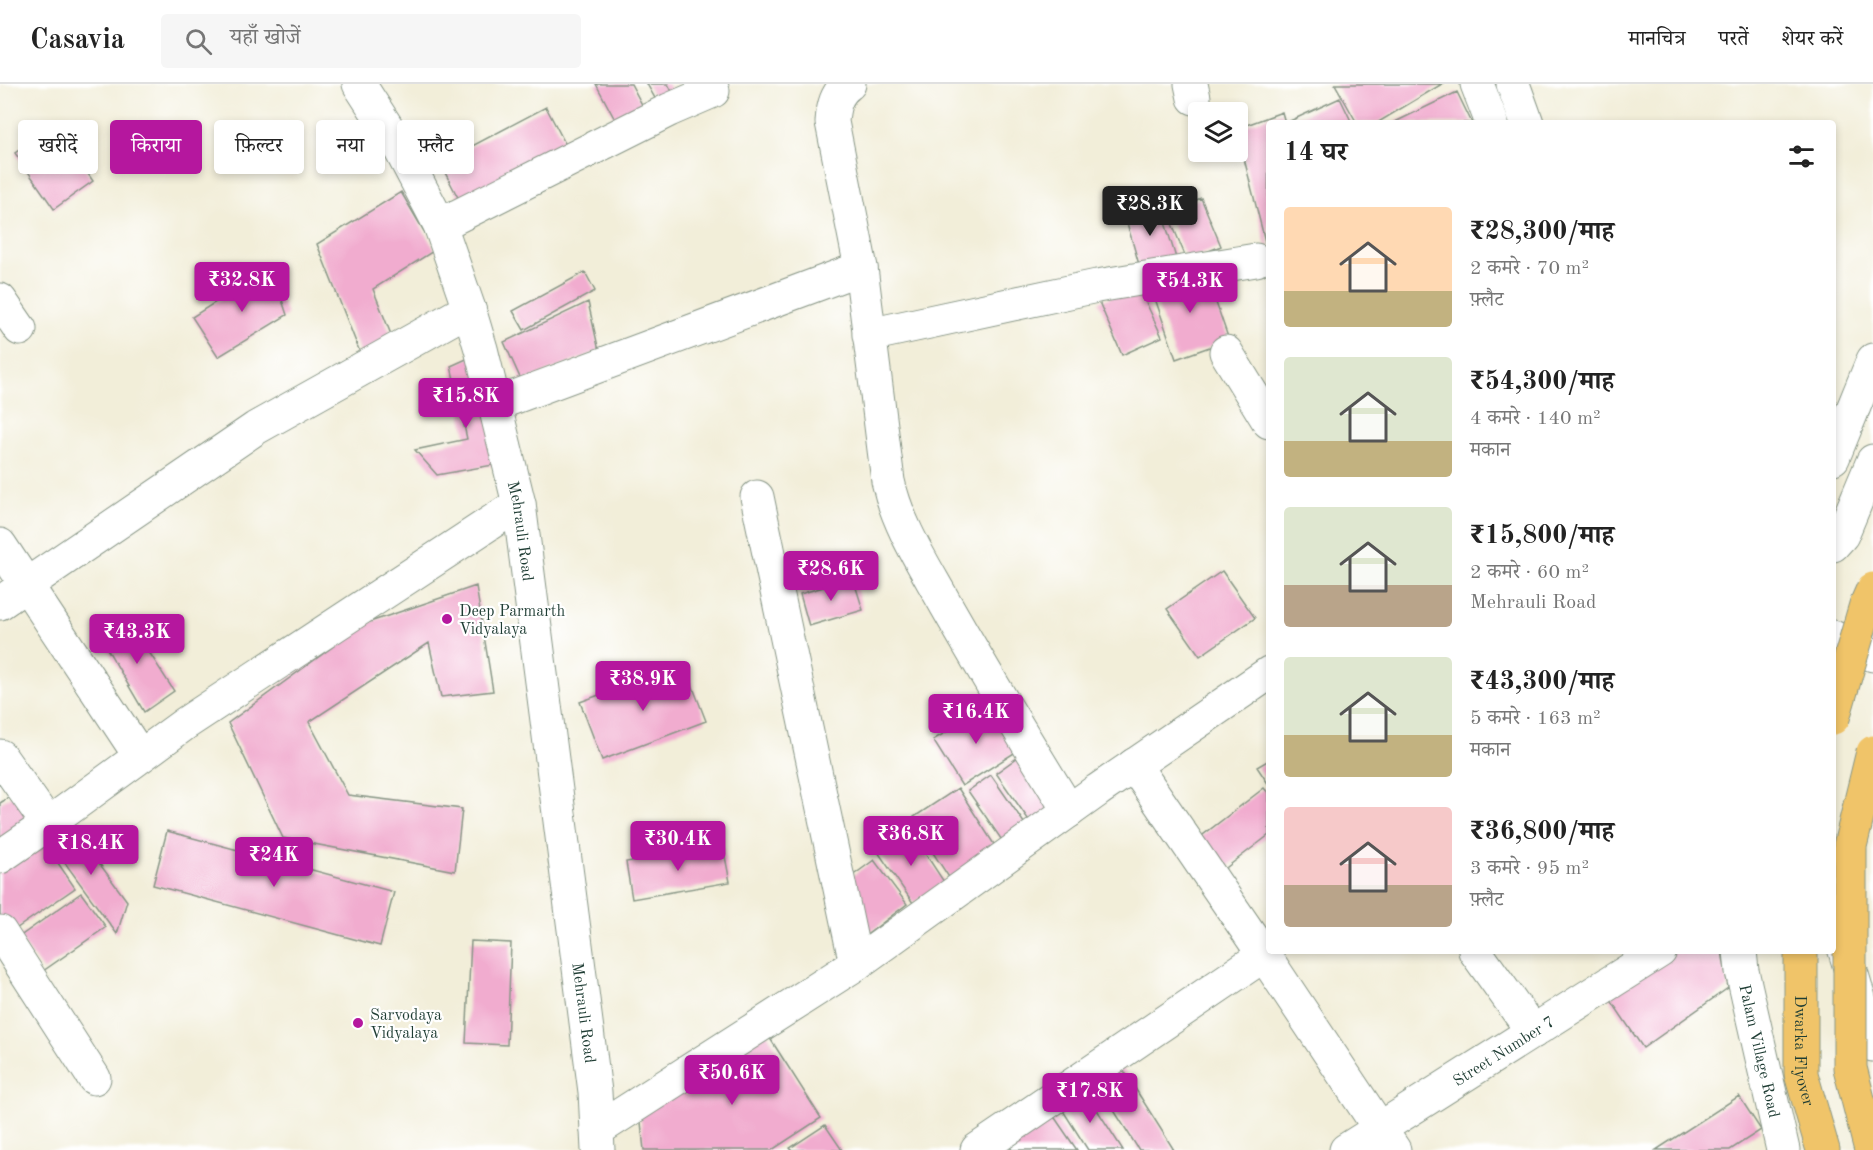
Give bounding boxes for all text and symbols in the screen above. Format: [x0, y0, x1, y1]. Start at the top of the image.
search box [161, 14, 581, 68]
icon: search [182, 25, 215, 58]
text: Casavia [30, 27, 125, 55]
text: यहाँ खोजें [230, 27, 301, 49]
text: मानचित्र [1629, 29, 1685, 50]
text: परतें [1718, 29, 1748, 50]
text: शेयर करें [1781, 29, 1843, 50]
map controls [1188, 102, 1248, 162]
button: layers [1188, 102, 1248, 162]
chip: खरीदें [18, 120, 98, 174]
chip: किराया [110, 120, 202, 174]
chip: फ़िल्टर [214, 120, 304, 174]
chip: नया [316, 120, 385, 174]
chip: फ़्लैट [397, 120, 474, 174]
text: 14 घर [1284, 140, 1347, 166]
icon: filters [1785, 140, 1818, 173]
pin: ₹28.3K [1101, 186, 1199, 237]
text: ₹28.3K [1116, 195, 1184, 215]
text: ₹28,300/माह [1470, 219, 1614, 245]
icon: home [1332, 231, 1404, 303]
text: 2 कमरे · 70 m² [1470, 259, 1589, 279]
pin: ₹32.8K [193, 262, 291, 313]
pin: ₹54.3K [1141, 263, 1239, 314]
text: ₹32.8K [208, 271, 276, 291]
text: ₹54.3K [1156, 272, 1224, 292]
text: फ़्लैट [1470, 291, 1503, 311]
text: ₹54,300/माह [1470, 369, 1614, 395]
pin: ₹15.8K [417, 378, 515, 429]
icon: home [1332, 381, 1404, 453]
text: ₹15.8K [432, 387, 500, 407]
text: 4 कमरे · 140 m² [1470, 409, 1601, 429]
text: मकान [1470, 441, 1511, 461]
street label: Mehrauli Road [504, 480, 535, 582]
text: ₹15,800/माह [1470, 523, 1614, 549]
icon: home [1332, 531, 1404, 603]
pin: ₹28.6K [782, 551, 880, 602]
text: ₹28.6K [797, 560, 865, 580]
text: 2 कमरे · 60 m² [1470, 563, 1589, 583]
text: Mehrauli Road [1470, 593, 1597, 613]
place label: Deep Parmarth Vidyalaya [459, 604, 565, 638]
marker: Deep Parmarth Vidyalaya [440, 612, 454, 626]
pin: ₹43.3K [88, 614, 186, 665]
text: ₹43.3K [103, 623, 171, 643]
pin: ₹38.9K [594, 661, 692, 712]
text: ₹43,300/माह [1470, 669, 1614, 695]
text: ₹38.9K [609, 670, 677, 690]
icon: home [1332, 681, 1404, 753]
pin: ₹16.4K [927, 694, 1025, 745]
text: ₹16.4K [942, 703, 1010, 723]
text: 5 कमरे · 163 m² [1470, 709, 1601, 729]
text: मकान [1470, 741, 1511, 761]
pin: ₹36.8K [862, 816, 960, 867]
text: ₹36,800/माह [1470, 819, 1614, 845]
pin: ₹30.4K [629, 821, 727, 872]
pin: ₹18.4K [42, 825, 140, 876]
text: ₹36.8K [877, 825, 945, 845]
text: ₹30.4K [644, 830, 712, 850]
icon: home [1332, 831, 1404, 903]
text: ₹18.4K [57, 834, 125, 854]
pin: ₹24K [238, 837, 310, 888]
text: ₹24K [249, 846, 299, 866]
text: 3 कमरे · 95 m² [1470, 859, 1589, 879]
text: फ़्लैट [1470, 891, 1503, 911]
street label: Mehrauli Road [568, 962, 597, 1064]
street label: Palam Village Road [1735, 983, 1781, 1119]
street label: Dwarka Flyover [1791, 995, 1816, 1109]
place label: Sarvodaya Vidyalaya [370, 1008, 442, 1042]
street label: Street Number 7 [1451, 1014, 1558, 1090]
marker: Sarvodaya Vidyalaya [351, 1016, 365, 1030]
pin: ₹50.6K [683, 1055, 781, 1106]
text: ₹50.6K [698, 1064, 766, 1084]
pin: ₹17.8K [1041, 1073, 1139, 1124]
text: ₹17.8K [1056, 1082, 1124, 1102]

